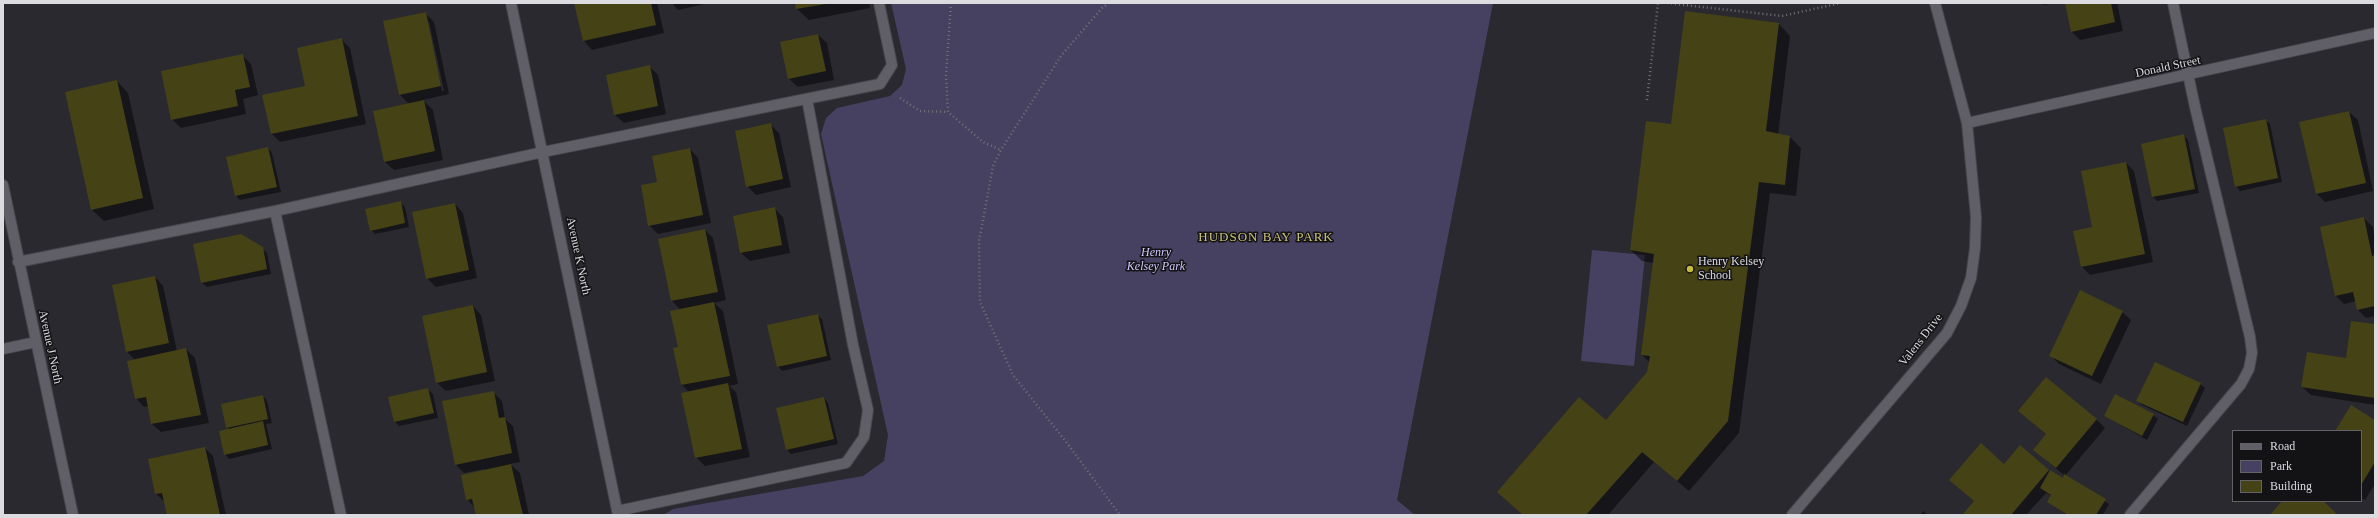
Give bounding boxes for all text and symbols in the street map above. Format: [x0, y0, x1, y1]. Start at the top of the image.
street label: Donald Street [2134, 53, 2202, 81]
street label: Avenue K North [563, 216, 593, 296]
district label: HUDSON BAY PARK [1198, 230, 1334, 246]
park label: Henry Kelsey Park [1127, 246, 1185, 274]
place label: Henry Kelsey School [1698, 255, 1764, 283]
marker: Henry Kelsey School [1685, 264, 1695, 274]
street label: Avenue J North [35, 309, 65, 385]
street label: Valens Drive [1896, 311, 1946, 369]
legend [2232, 430, 2362, 502]
text: Road [2270, 439, 2295, 453]
text: Park [2270, 459, 2292, 473]
text: Building [2270, 479, 2312, 493]

